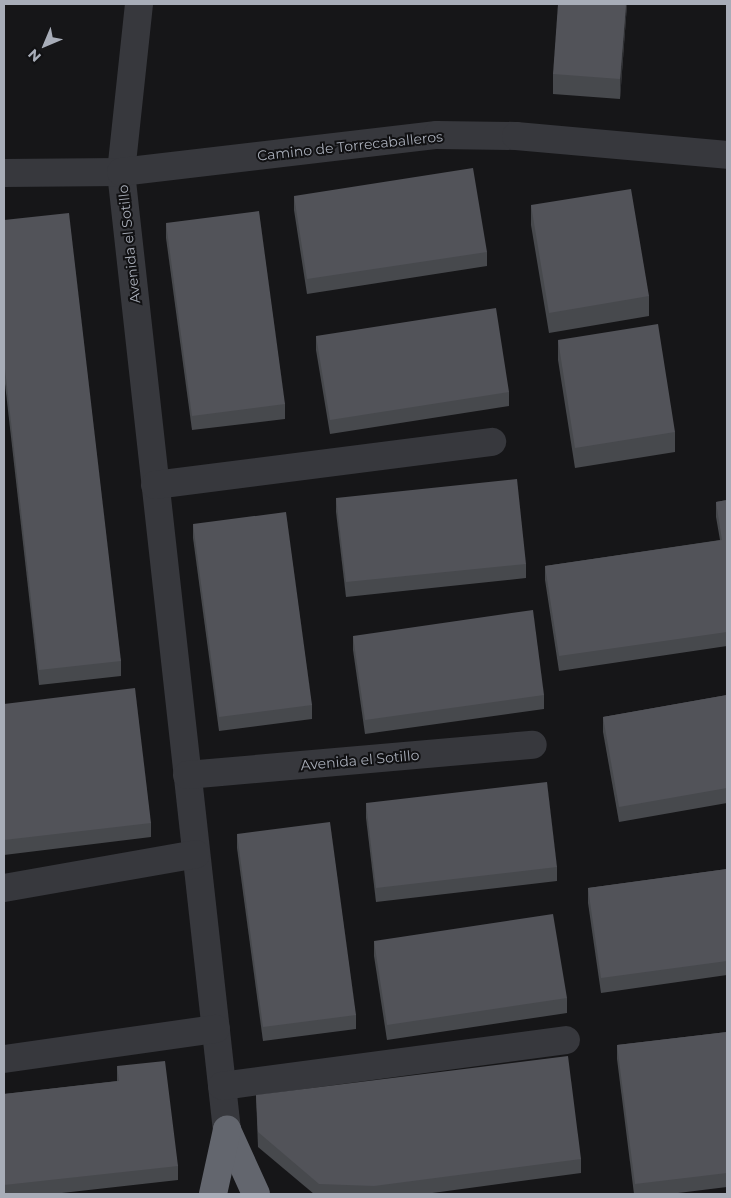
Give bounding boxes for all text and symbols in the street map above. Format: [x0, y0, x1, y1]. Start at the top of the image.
north arrow [20, 20, 70, 70]
text: N [24, 45, 45, 66]
street label: Camino de Torrecaballeros [256, 128, 444, 164]
street label: Avenida el Sotillo [114, 184, 144, 304]
street label: Avenida el Sotillo [300, 746, 420, 774]

